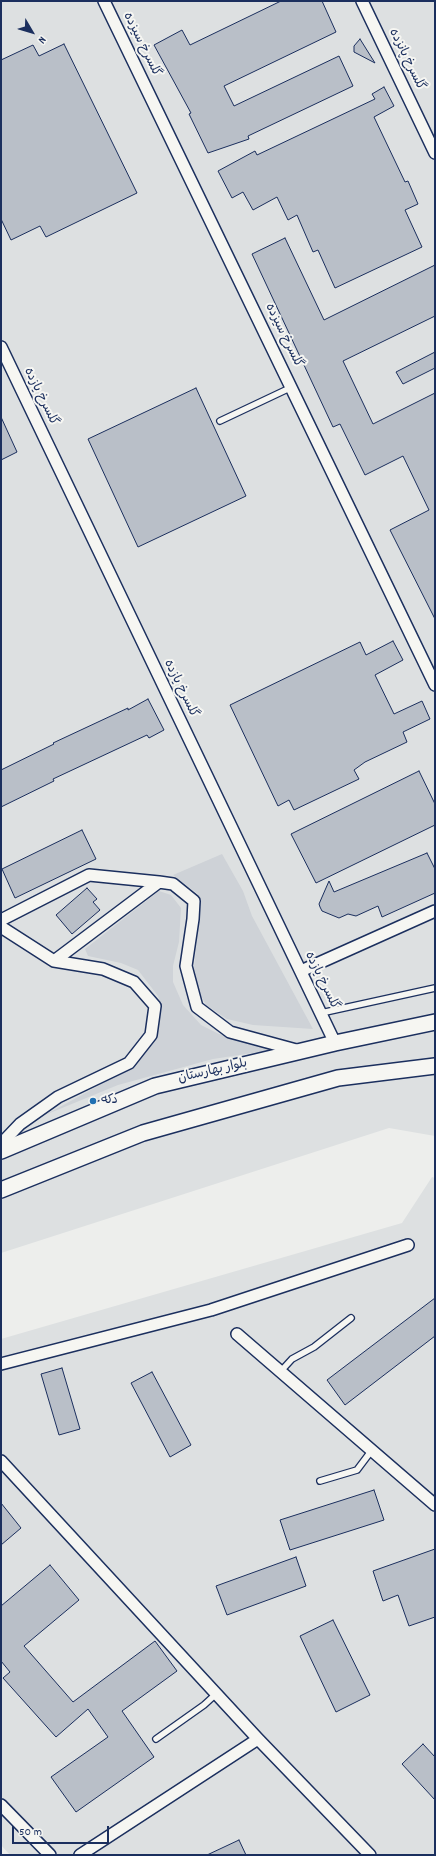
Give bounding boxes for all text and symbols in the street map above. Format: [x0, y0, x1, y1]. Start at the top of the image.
street label: گلسرخ سیزده [119, 10, 163, 80]
north arrow [12, 12, 52, 52]
street label: گلسرخ پانزده [384, 27, 428, 93]
text: N [33, 32, 49, 46]
street label: گلسرخ سیزده [261, 301, 305, 371]
street label: گلسرخ یازده [19, 365, 61, 429]
street label: گلسرخ یازده [159, 657, 201, 721]
street label: گلسرخ یازده [300, 949, 342, 1013]
street label: بلوار بهارستان [177, 1056, 249, 1088]
place label: دکه [101, 1093, 118, 1109]
marker: دکه [88, 1096, 98, 1106]
scale bar [14, 1818, 111, 1844]
text: 50 m [19, 1824, 42, 1841]

